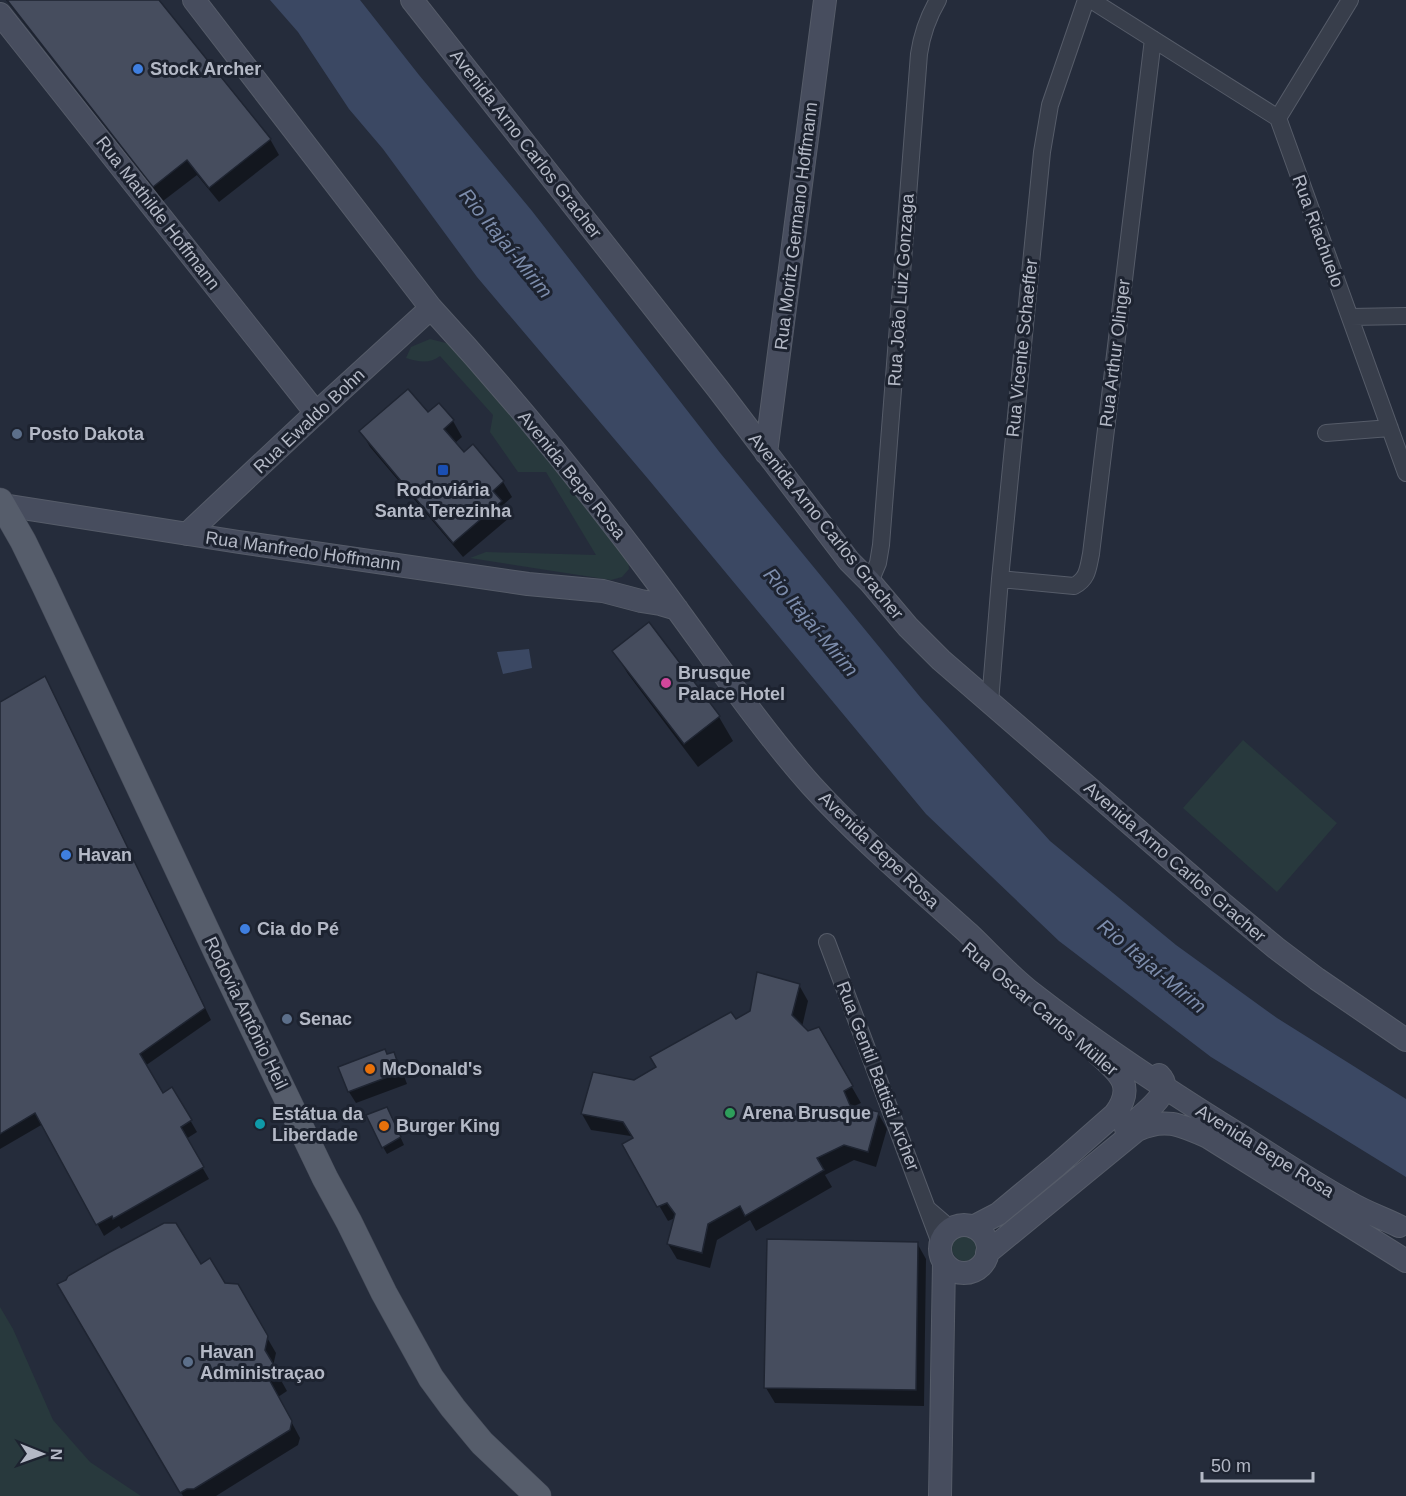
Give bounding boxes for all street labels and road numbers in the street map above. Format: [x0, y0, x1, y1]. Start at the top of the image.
street label: Avenida Arno Carlos Gracher [446, 46, 606, 242]
street label: Rua Moritz Germano Hoffmann [771, 101, 821, 351]
street label: Rua Mathilde Hoffmann [92, 132, 224, 294]
street label: Rua Riachuelo [1288, 172, 1348, 290]
street label: Rua João Luiz Gonzaga [884, 192, 918, 387]
street label: Rua Vicente Schaeffer [1003, 258, 1041, 438]
street label: Rua Arthur Olinger [1096, 278, 1134, 428]
street label: Rua Ewaldo Bohn [249, 365, 369, 477]
street label: Avenida Bepe Rosa [514, 407, 630, 544]
street label: Avenida Arno Carlos Gracher [745, 429, 907, 623]
street label: Rua Manfredo Hoffmann [204, 527, 402, 575]
street label: Avenida Arno Carlos Gracher [1080, 778, 1270, 946]
street label: Avenida Bepe Rosa [815, 788, 944, 913]
street label: Rodovia Antônio Heil [200, 934, 292, 1092]
street label: Rua Oscar Carlos Müller [958, 938, 1122, 1080]
street label: Rua Gentil Battisti Archer [833, 979, 923, 1173]
street label: Avenida Bepe Rosa [1192, 1100, 1338, 1202]

